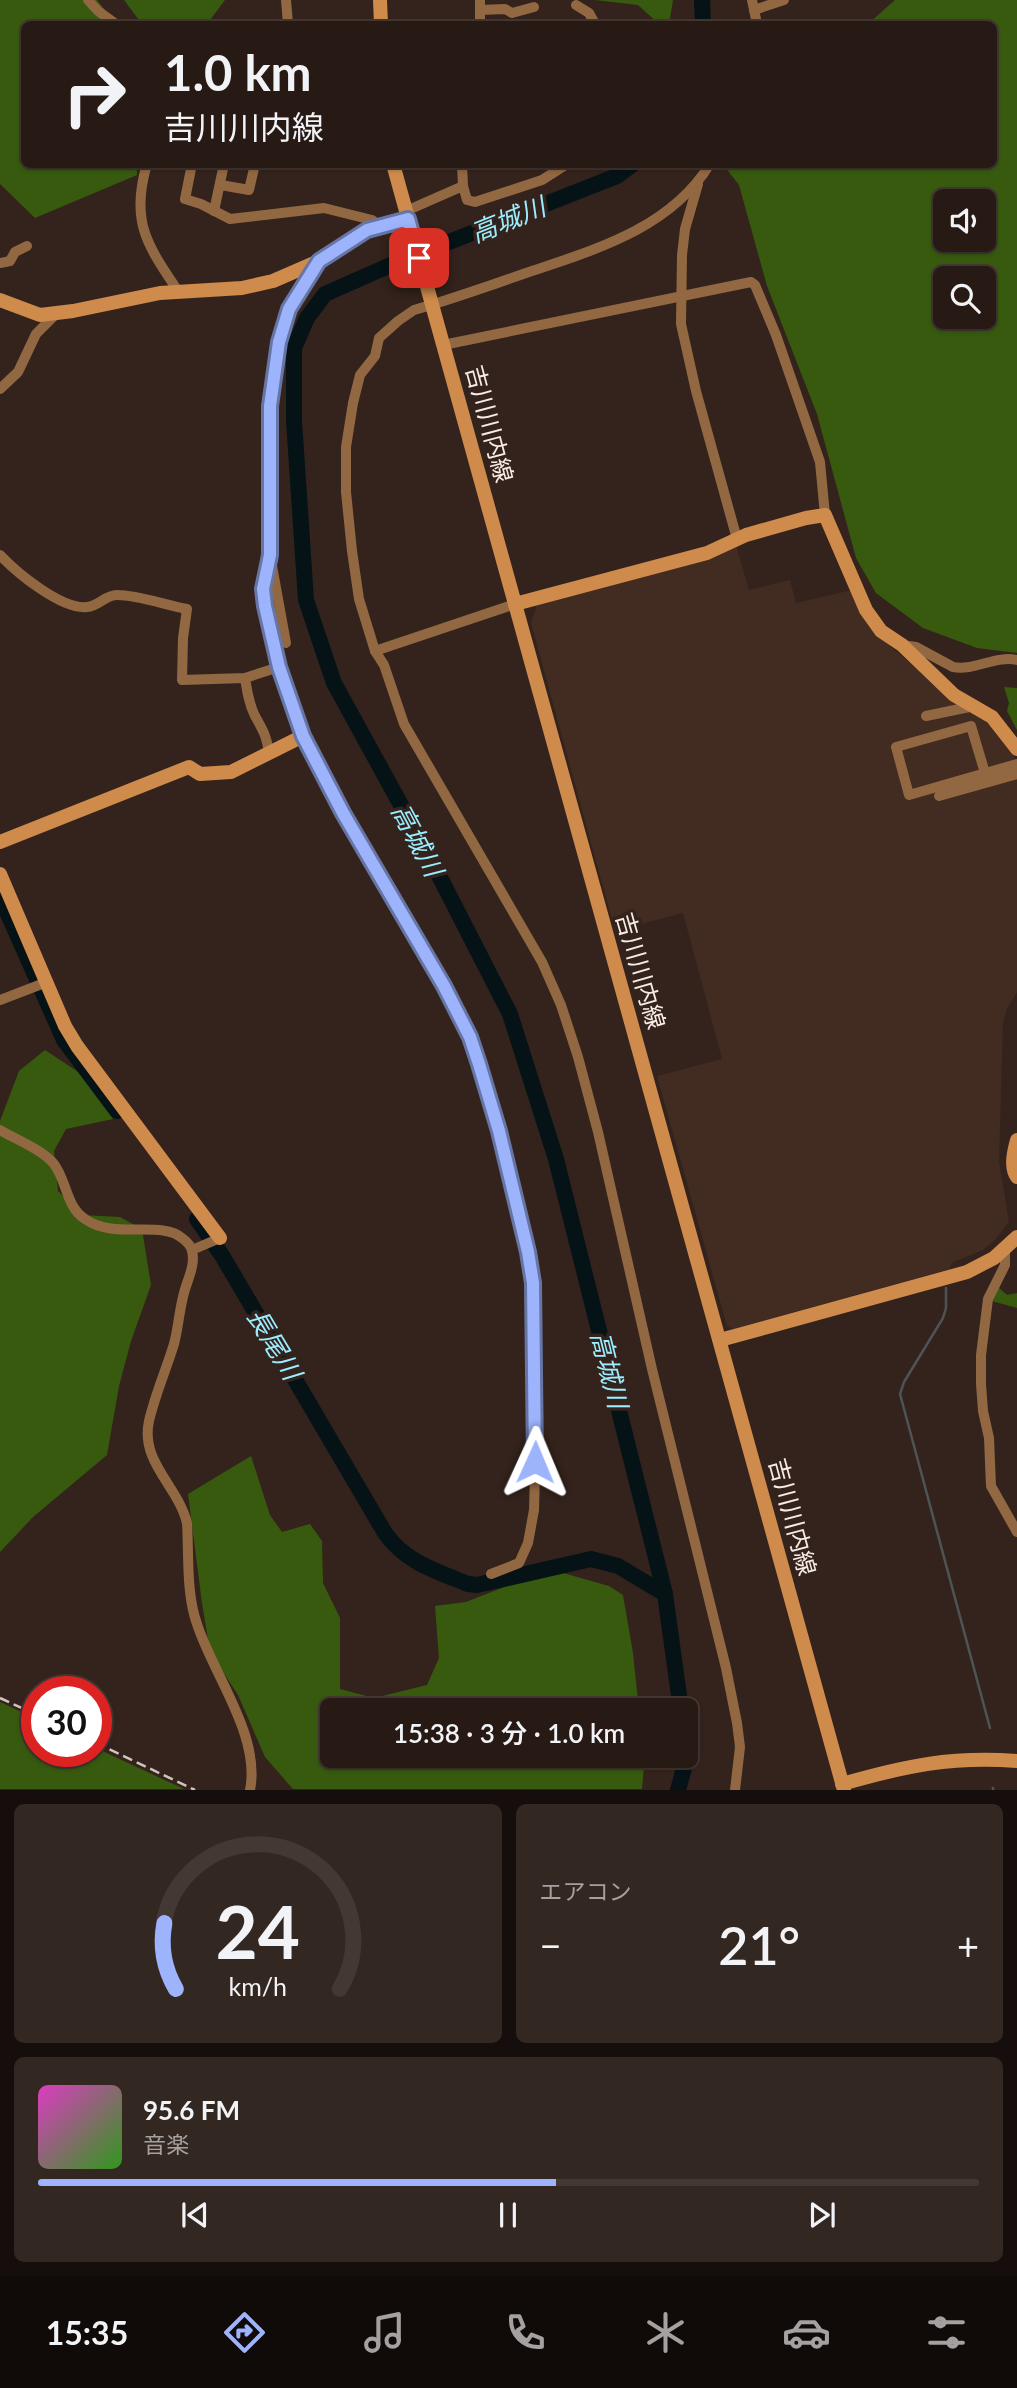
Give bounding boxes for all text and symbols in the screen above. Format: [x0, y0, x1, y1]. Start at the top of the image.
text: 1.0 km [164, 43, 312, 101]
icon: right [49, 49, 140, 140]
text: 吉川川内線 [164, 107, 324, 146]
water label: 高城川 [465, 189, 553, 249]
map controls [933, 189, 996, 329]
button: sound [933, 189, 996, 252]
pin [389, 228, 449, 288]
icon: arrive [400, 239, 438, 277]
button: search [933, 266, 996, 329]
street label: 吉川川内線 [461, 362, 520, 485]
water label: 高城川 [385, 798, 452, 884]
street label: 吉川川内線 [611, 909, 672, 1032]
water label: 長尾川 [241, 1302, 310, 1388]
water label: 高城川 [585, 1328, 636, 1414]
position arrow [498, 1425, 572, 1499]
street label: 吉川川内線 [764, 1455, 823, 1578]
speed limit sign: 30 [21, 1676, 112, 1767]
text: 15:38 · 3 分 · 1.0 km [393, 1717, 625, 1749]
text: エアコン [540, 1877, 632, 1905]
text: 24 [216, 1888, 300, 1976]
text: 21° [718, 1914, 800, 1976]
text: − [540, 1922, 562, 1968]
text: + [957, 1922, 979, 1968]
text: km/h [228, 1971, 287, 2001]
text: 95.6 FM [143, 2094, 240, 2126]
text: 音楽 [143, 2130, 189, 2158]
icon: previous [176, 2196, 214, 2234]
icon: pause [489, 2196, 527, 2234]
icon: next [803, 2196, 841, 2234]
icon: directions [220, 2308, 269, 2357]
icon: music [360, 2308, 409, 2357]
icon: phone [501, 2308, 550, 2357]
icon: climate [641, 2308, 690, 2357]
icon: car [782, 2308, 831, 2357]
icon: filters [922, 2308, 971, 2357]
text: 15:35 [46, 2313, 128, 2352]

